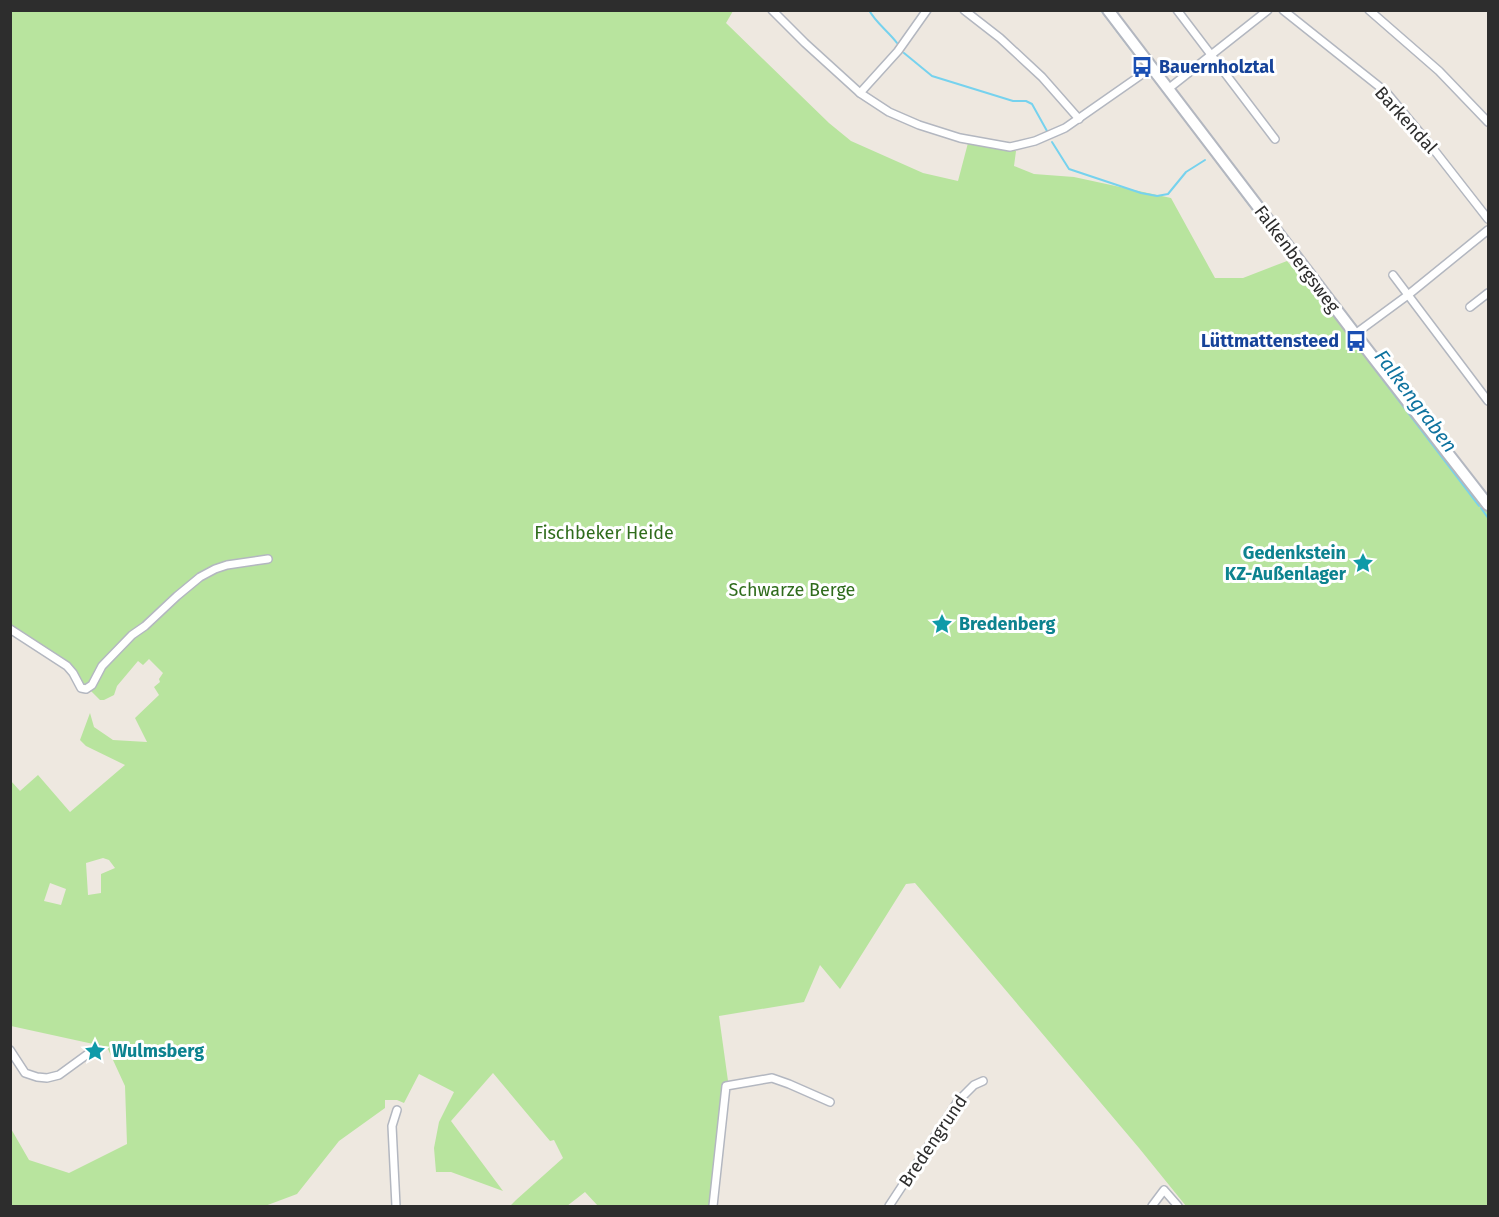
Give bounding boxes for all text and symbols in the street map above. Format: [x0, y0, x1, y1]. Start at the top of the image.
bus stop icon: Bauernholztal [1130, 55, 1154, 79]
place label: Bauernholztal [1159, 56, 1275, 78]
street label: Barkendal [1370, 82, 1442, 158]
street label: Falkenbergsweg [1249, 201, 1345, 318]
bus stop icon: Lüttmattensteed [1344, 329, 1368, 353]
place label: Lüttmattensteed [1201, 330, 1339, 352]
water label: Falkengraben [1370, 345, 1462, 457]
park label: Fischbeker Heide [534, 522, 674, 544]
place label: Gedenkstein KZ-Außenlager [1225, 542, 1347, 585]
place icon: Gedenkstein KZ-Außenlager [1351, 551, 1375, 575]
park label: Schwarze Berge [729, 579, 855, 601]
place icon: Bredenberg [930, 612, 954, 636]
place label: Bredenberg [959, 613, 1056, 635]
place icon: Wulmsberg [83, 1039, 107, 1063]
place label: Wulmsberg [112, 1040, 204, 1062]
street label: Bredengrund [894, 1091, 972, 1191]

